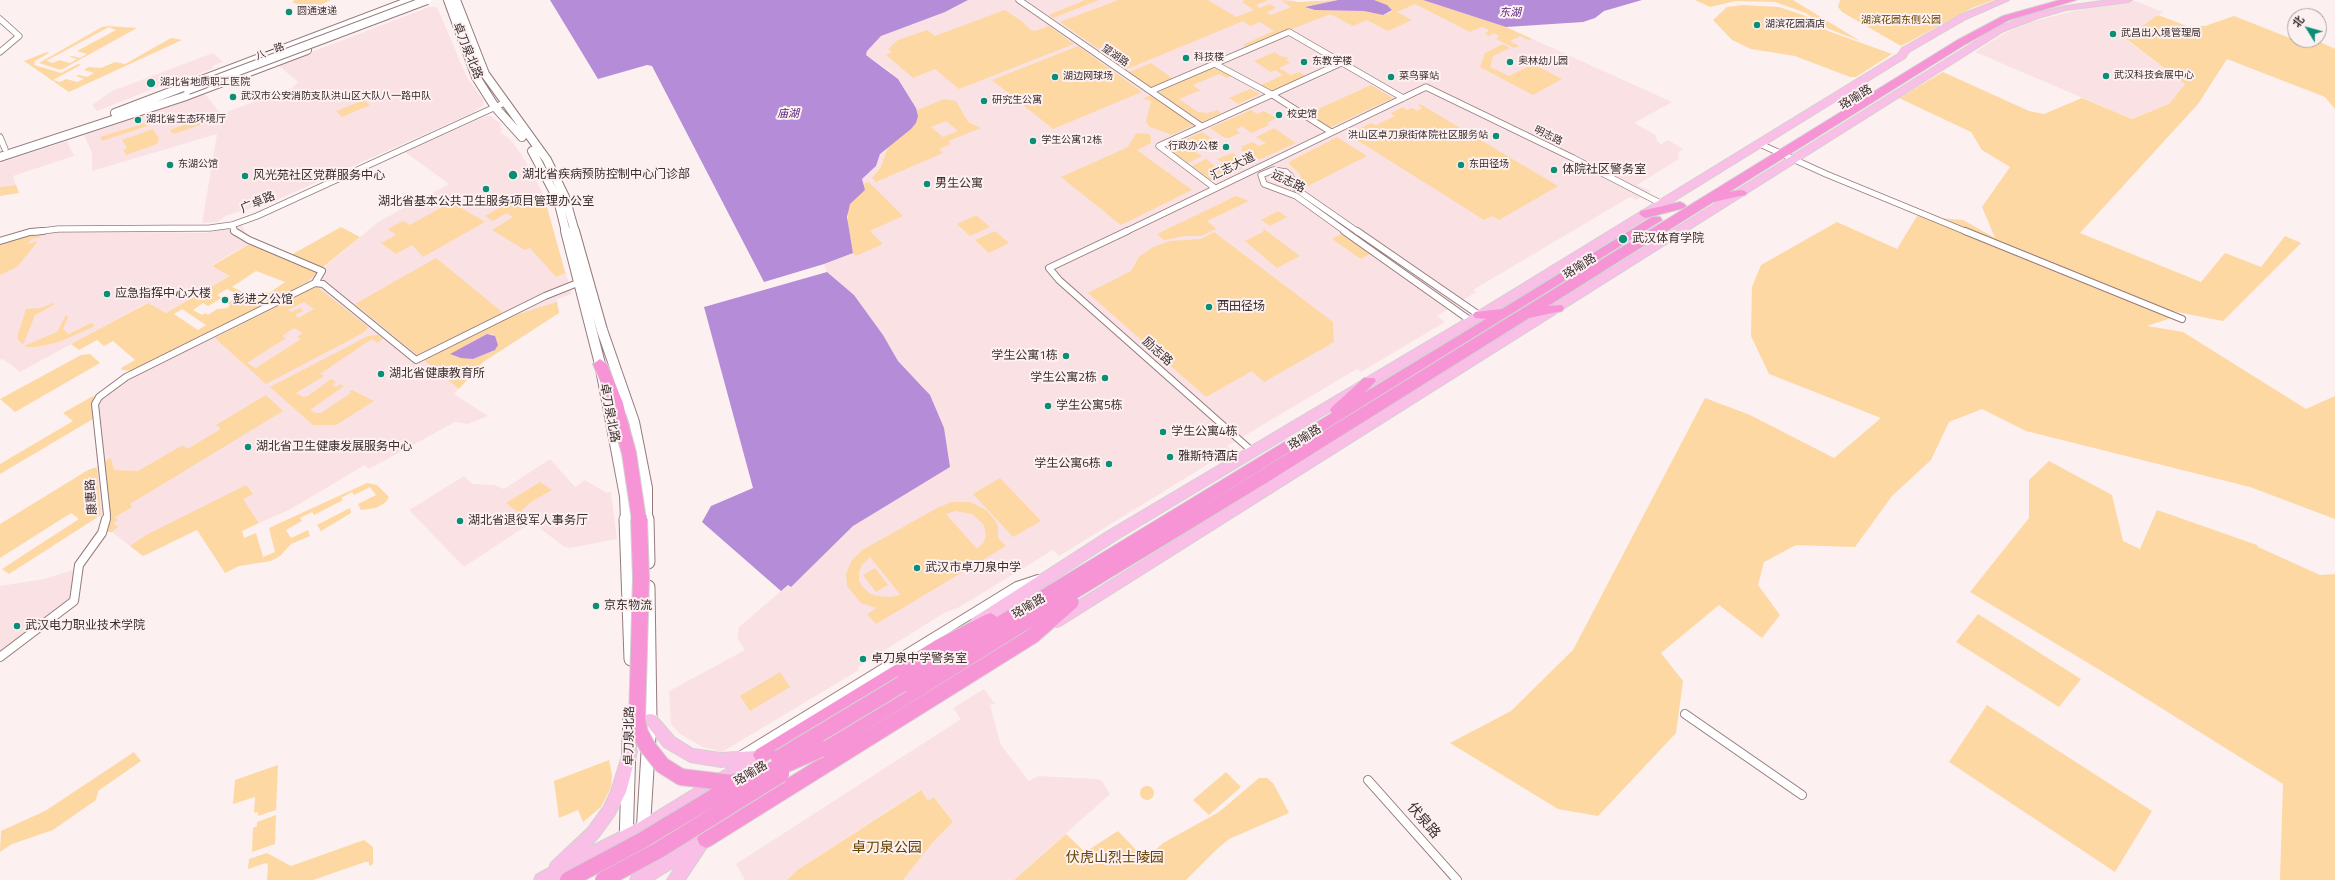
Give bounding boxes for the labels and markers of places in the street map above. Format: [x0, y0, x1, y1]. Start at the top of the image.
place label: 圆通速递 [297, 6, 337, 18]
marker: 圆通速递 [284, 7, 294, 17]
place label: 湖滨花园酒店 [1765, 19, 1825, 31]
marker: 湖滨花园酒店 [1752, 20, 1762, 30]
place label: 武昌出入境管理局 [2121, 28, 2201, 40]
marker: 武昌出入境管理局 [2108, 29, 2118, 39]
place label: 科技楼 [1194, 52, 1224, 64]
marker: 科技楼 [1181, 53, 1191, 63]
place label: 东教学楼 [1312, 56, 1352, 68]
place label: 奥林幼儿园 [1518, 56, 1568, 68]
marker: 东教学楼 [1299, 57, 1309, 67]
marker: 奥林幼儿园 [1505, 57, 1515, 67]
place label: 武汉科技会展中心 [2114, 70, 2194, 82]
place label: 湖边网球场 [1063, 71, 1113, 83]
place label: 菜鸟驿站 [1399, 71, 1439, 83]
marker: 武汉科技会展中心 [2101, 71, 2111, 81]
marker: 湖边网球场 [1050, 72, 1060, 82]
marker: 菜鸟驿站 [1386, 72, 1396, 82]
marker: 湖北省地质职工医院 [145, 77, 157, 89]
place label: 湖北省地质职工医院 [160, 77, 250, 89]
place label: 武汉市公安消防支队洪山区大队八一路中队 [241, 91, 431, 103]
marker: 武汉市公安消防支队洪山区大队八一路中队 [228, 92, 238, 102]
place label: 研究生公寓 [992, 95, 1042, 107]
marker: 研究生公寓 [979, 96, 989, 106]
place label: 校史馆 [1287, 109, 1317, 121]
marker: 校史馆 [1274, 110, 1284, 120]
place label: 湖北省生态环境厅 [146, 114, 226, 126]
marker: 湖北省生态环境厅 [133, 115, 143, 125]
place label: 洪山区卓刀泉街体院社区服务站 [1348, 130, 1488, 142]
marker: 洪山区卓刀泉街体院社区服务站 [1491, 131, 1501, 141]
place label: 学生公寓12栋 [1041, 135, 1102, 147]
marker: 学生公寓12栋 [1028, 136, 1038, 146]
place label: 行政办公楼 [1168, 141, 1218, 153]
marker: 行政办公楼 [1221, 142, 1231, 152]
place label: 东湖公馆 [178, 159, 218, 171]
place label: 东田径场 [1469, 159, 1509, 171]
marker: 东湖公馆 [165, 160, 175, 170]
marker: 东田径场 [1456, 160, 1466, 170]
place label: 体院社区警务室 [1562, 163, 1646, 177]
marker: 体院社区警务室 [1549, 165, 1559, 175]
place label: 湖北省疾病预防控制中心门诊部 [522, 168, 690, 182]
place label: 风光苑社区党群服务中心 [253, 169, 385, 183]
marker: 湖北省疾病预防控制中心门诊部 [507, 169, 519, 181]
marker: 风光苑社区党群服务中心 [240, 171, 250, 181]
place label: 男生公寓 [935, 177, 983, 191]
marker: 男生公寓 [922, 179, 932, 189]
marker: 湖北省基本公共卫生服务项目管理办公室 [481, 184, 491, 194]
place label: 湖北省基本公共卫生服务项目管理办公室 [378, 195, 594, 209]
place label: 武汉体育学院 [1632, 232, 1704, 246]
marker: 武汉体育学院 [1617, 233, 1629, 245]
place label: 应急指挥中心大楼 [115, 287, 211, 301]
marker: 应急指挥中心大楼 [102, 289, 112, 299]
place label: 彭进之公馆 [233, 293, 293, 307]
marker: 彭进之公馆 [220, 295, 230, 305]
place label: 西田径场 [1217, 300, 1265, 314]
marker: 西田径场 [1204, 302, 1214, 312]
place label: 学生公寓1栋 [991, 349, 1058, 363]
marker: 学生公寓1栋 [1061, 351, 1071, 361]
place label: 湖北省健康教育所 [389, 367, 485, 381]
marker: 湖北省健康教育所 [376, 369, 386, 379]
place label: 学生公寓2栋 [1030, 371, 1097, 385]
marker: 学生公寓2栋 [1100, 373, 1110, 383]
place label: 学生公寓5栋 [1056, 399, 1123, 413]
marker: 学生公寓5栋 [1043, 401, 1053, 411]
place label: 学生公寓4栋 [1171, 425, 1238, 439]
marker: 学生公寓4栋 [1158, 427, 1168, 437]
place label: 湖北省卫生健康发展服务中心 [256, 440, 412, 454]
marker: 湖北省卫生健康发展服务中心 [243, 442, 253, 452]
place label: 雅斯特酒店 [1178, 450, 1238, 464]
marker: 雅斯特酒店 [1165, 452, 1175, 462]
place label: 学生公寓6栋 [1034, 457, 1101, 471]
marker: 学生公寓6栋 [1104, 459, 1114, 469]
place label: 湖北省退役军人事务厅 [468, 514, 588, 528]
marker: 湖北省退役军人事务厅 [455, 516, 465, 526]
place label: 武汉市卓刀泉中学 [925, 561, 1021, 575]
marker: 武汉市卓刀泉中学 [912, 563, 922, 573]
place label: 京东物流 [604, 599, 652, 613]
marker: 京东物流 [591, 601, 601, 611]
place label: 武汉电力职业技术学院 [25, 619, 145, 633]
marker: 武汉电力职业技术学院 [12, 621, 22, 631]
place label: 卓刀泉中学警务室 [871, 652, 967, 666]
marker: 卓刀泉中学警务室 [858, 654, 868, 664]

